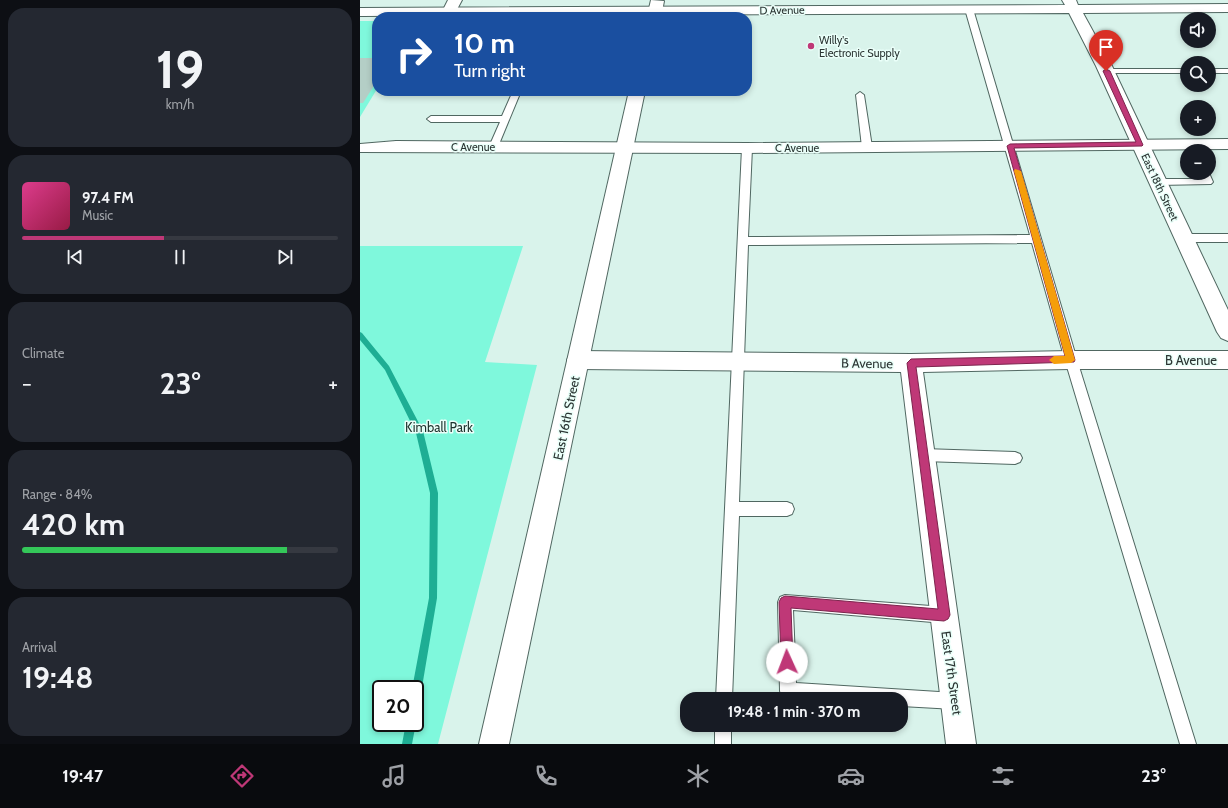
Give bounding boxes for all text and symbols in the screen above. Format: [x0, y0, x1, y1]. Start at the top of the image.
street label: D Avenue [759, 3, 805, 17]
map controls [1180, 12, 1216, 180]
button: sound [1180, 12, 1216, 48]
text: 10 m [454, 26, 515, 60]
icon: right [388, 28, 440, 80]
pin [1089, 30, 1123, 71]
place label: Willy's Electronic Supply [819, 33, 900, 60]
icon: arrive [1095, 36, 1117, 58]
text: 19 [156, 38, 204, 101]
marker: Willy's Electronic Supply [806, 41, 816, 51]
button: search [1180, 56, 1216, 92]
text: Turn right [454, 60, 525, 82]
text: km/h [166, 96, 194, 112]
button: + [1180, 100, 1216, 136]
street label: C Avenue [451, 140, 495, 154]
street label: C Avenue [775, 141, 819, 155]
button: − [1180, 144, 1216, 180]
street label: East 18th Street [1138, 151, 1182, 223]
text: 97.4 FM [82, 189, 134, 207]
text: Music [82, 207, 113, 223]
icon: previous [64, 246, 86, 268]
icon: pause [169, 246, 191, 268]
icon: next [274, 246, 296, 268]
text: Climate [22, 345, 64, 361]
street label: B Avenue [1165, 352, 1217, 368]
street label: B Avenue [841, 355, 893, 371]
text: 23° [160, 365, 200, 402]
text: − [22, 370, 32, 397]
text: + [328, 370, 338, 397]
street label: East 16th Street [549, 374, 583, 461]
park label: Kimball Park [405, 419, 473, 435]
text: Range · 84% [22, 486, 92, 502]
text: 420 km [22, 506, 125, 543]
street label: East 17th Street [938, 630, 966, 717]
text: Arrival [22, 639, 57, 655]
position arrow [766, 641, 808, 683]
text: 19:48 [22, 659, 93, 696]
speed limit sign: 20 [372, 680, 424, 732]
text: 19:48 · 1 min · 370 m [728, 703, 860, 721]
icon: directions [228, 762, 256, 790]
icon: music [380, 762, 408, 790]
icon: phone [532, 762, 560, 790]
icon: climate [684, 762, 712, 790]
icon: car [837, 762, 865, 790]
icon: filters [989, 762, 1017, 790]
text: 19:47 [62, 765, 103, 787]
text: 23° [1141, 765, 1166, 787]

